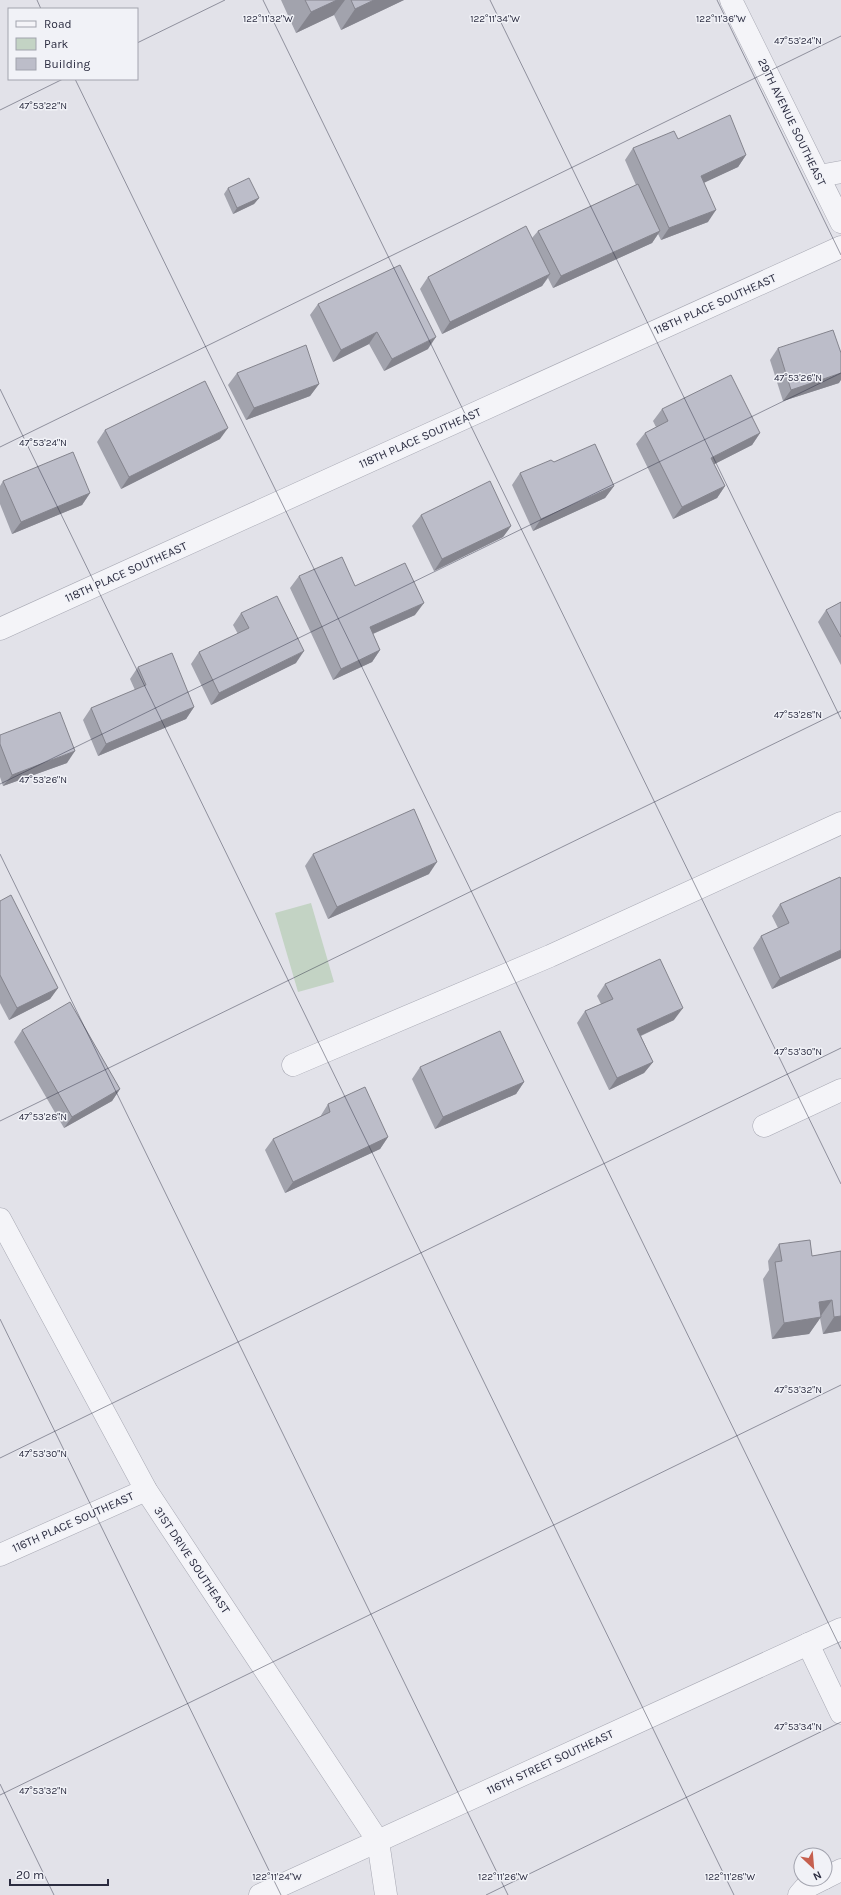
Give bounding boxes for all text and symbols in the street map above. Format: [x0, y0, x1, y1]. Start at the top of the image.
legend [8, 8, 138, 80]
text: 122°11'32"W [243, 13, 293, 25]
text: 122°11'34"W [470, 13, 520, 25]
text: 122°11'36"W [696, 13, 746, 25]
text: Road [44, 17, 72, 31]
text: 47°53'24"N [774, 35, 822, 47]
text: Park [44, 37, 69, 51]
street label: 29TH AVENUE SOUTHEAST [755, 56, 829, 188]
text: Building [44, 57, 91, 71]
text: 47°53'22"N [19, 100, 67, 112]
street label: 118TH PLACE SOUTHEAST [652, 271, 778, 337]
text: 47°53'26"N [774, 372, 822, 384]
street label: 118TH PLACE SOUTHEAST [357, 405, 483, 471]
text: 47°53'24"N [19, 437, 67, 449]
street label: 118TH PLACE SOUTHEAST [63, 539, 189, 605]
text: 47°53'28"N [774, 709, 822, 721]
text: 47°53'26"N [19, 774, 67, 786]
text: 47°53'30"N [774, 1046, 822, 1058]
text: 47°53'28"N [19, 1111, 67, 1123]
text: 47°53'32"N [774, 1384, 822, 1396]
text: 47°53'30"N [19, 1448, 67, 1460]
street label: 116TH PLACE SOUTHEAST [10, 1489, 136, 1555]
street label: 31ST DRIVE SOUTHEAST [151, 1504, 233, 1616]
text: 47°53'34"N [774, 1721, 822, 1733]
street label: 116TH STREET SOUTHEAST [484, 1726, 616, 1798]
text: 47°53'32"N [19, 1785, 67, 1797]
north arrow [793, 1847, 833, 1887]
scale bar [10, 1861, 108, 1887]
text: 20 m [16, 1868, 44, 1882]
text: N [811, 1868, 824, 1883]
text: 122°11'24"W [252, 1871, 302, 1883]
text: 122°11'26"W [478, 1871, 528, 1883]
text: 122°11'28"W [705, 1871, 755, 1883]

